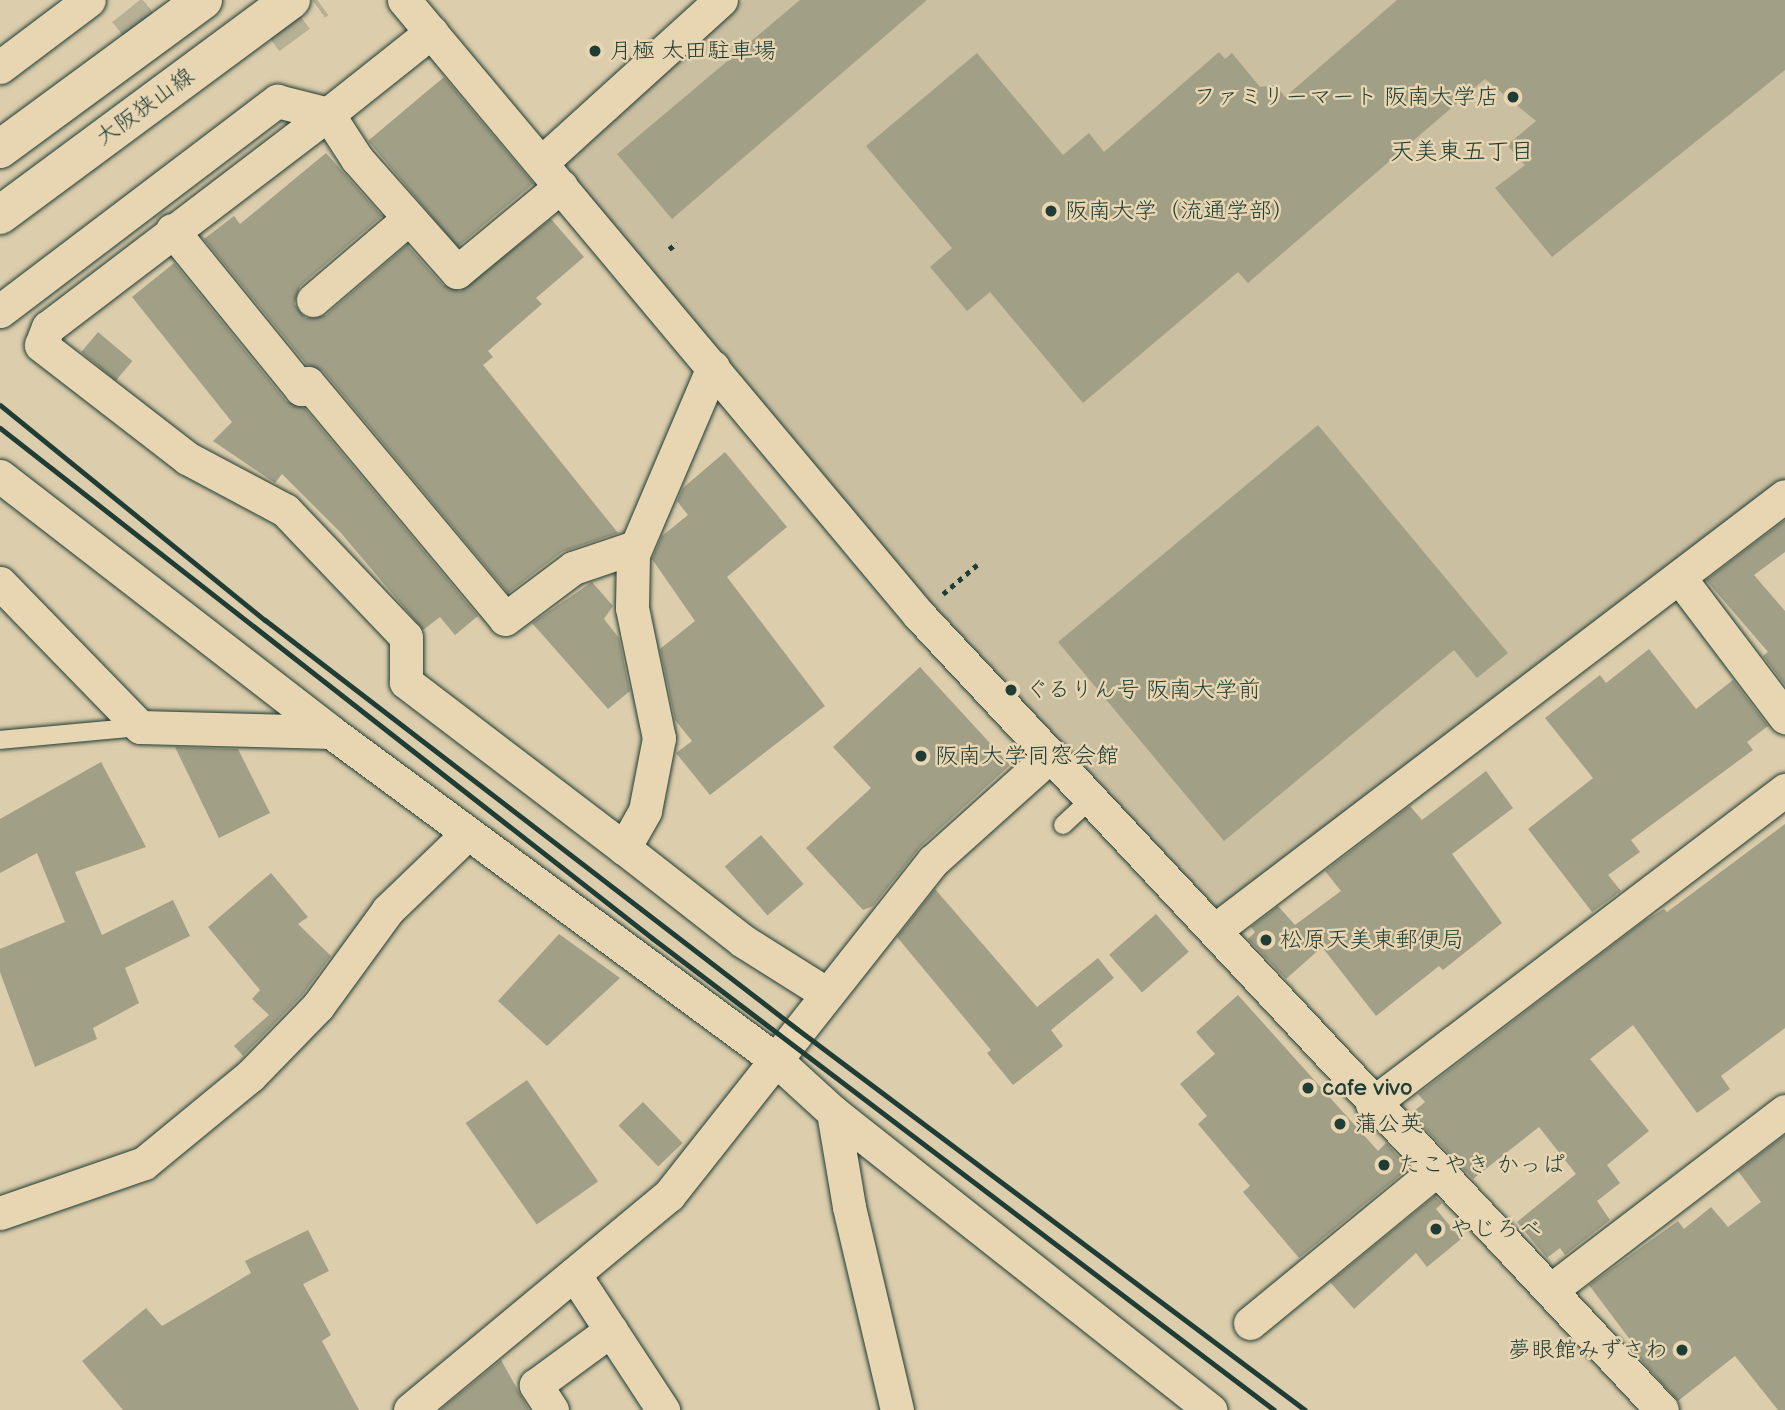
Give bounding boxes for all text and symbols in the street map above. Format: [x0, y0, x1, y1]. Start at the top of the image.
place label: 月極 太田駐車場 [609, 37, 776, 65]
marker: 月極 太田駐車場 [587, 43, 603, 59]
street label: 大阪狭山線 [90, 62, 200, 152]
place label: ファミリーマート 阪南大学店 [1194, 83, 1499, 111]
marker: ファミリーマート 阪南大学店 [1505, 89, 1521, 105]
district label: 天美東五丁目 [1390, 138, 1534, 166]
place label: 阪南大学（流通学部） [1065, 197, 1295, 225]
marker: 阪南大学（流通学部） [1043, 203, 1059, 219]
place label: ぐるりん号 阪南大学前 [1025, 676, 1261, 704]
marker: ぐるりん号 阪南大学前 [1003, 682, 1019, 698]
place label: 阪南大学同窓会館 [935, 742, 1119, 770]
marker: 阪南大学同窓会館 [913, 748, 929, 764]
place label: 松原天美東郵便局 [1280, 926, 1464, 954]
marker: 松原天美東郵便局 [1258, 932, 1274, 948]
place label: cafe vivo [1322, 1074, 1413, 1102]
marker: cafe vivo [1300, 1080, 1316, 1096]
place label: 蒲公英 [1354, 1110, 1423, 1138]
marker: 蒲公英 [1332, 1116, 1348, 1132]
place label: たこやき かっぱ [1398, 1151, 1565, 1179]
marker: たこやき かっぱ [1376, 1157, 1392, 1173]
place label: やじろべ [1450, 1215, 1542, 1243]
marker: やじろべ [1428, 1221, 1444, 1237]
place label: 夢眼館みずさわ [1507, 1336, 1668, 1364]
marker: 夢眼館みずさわ [1674, 1342, 1690, 1358]

